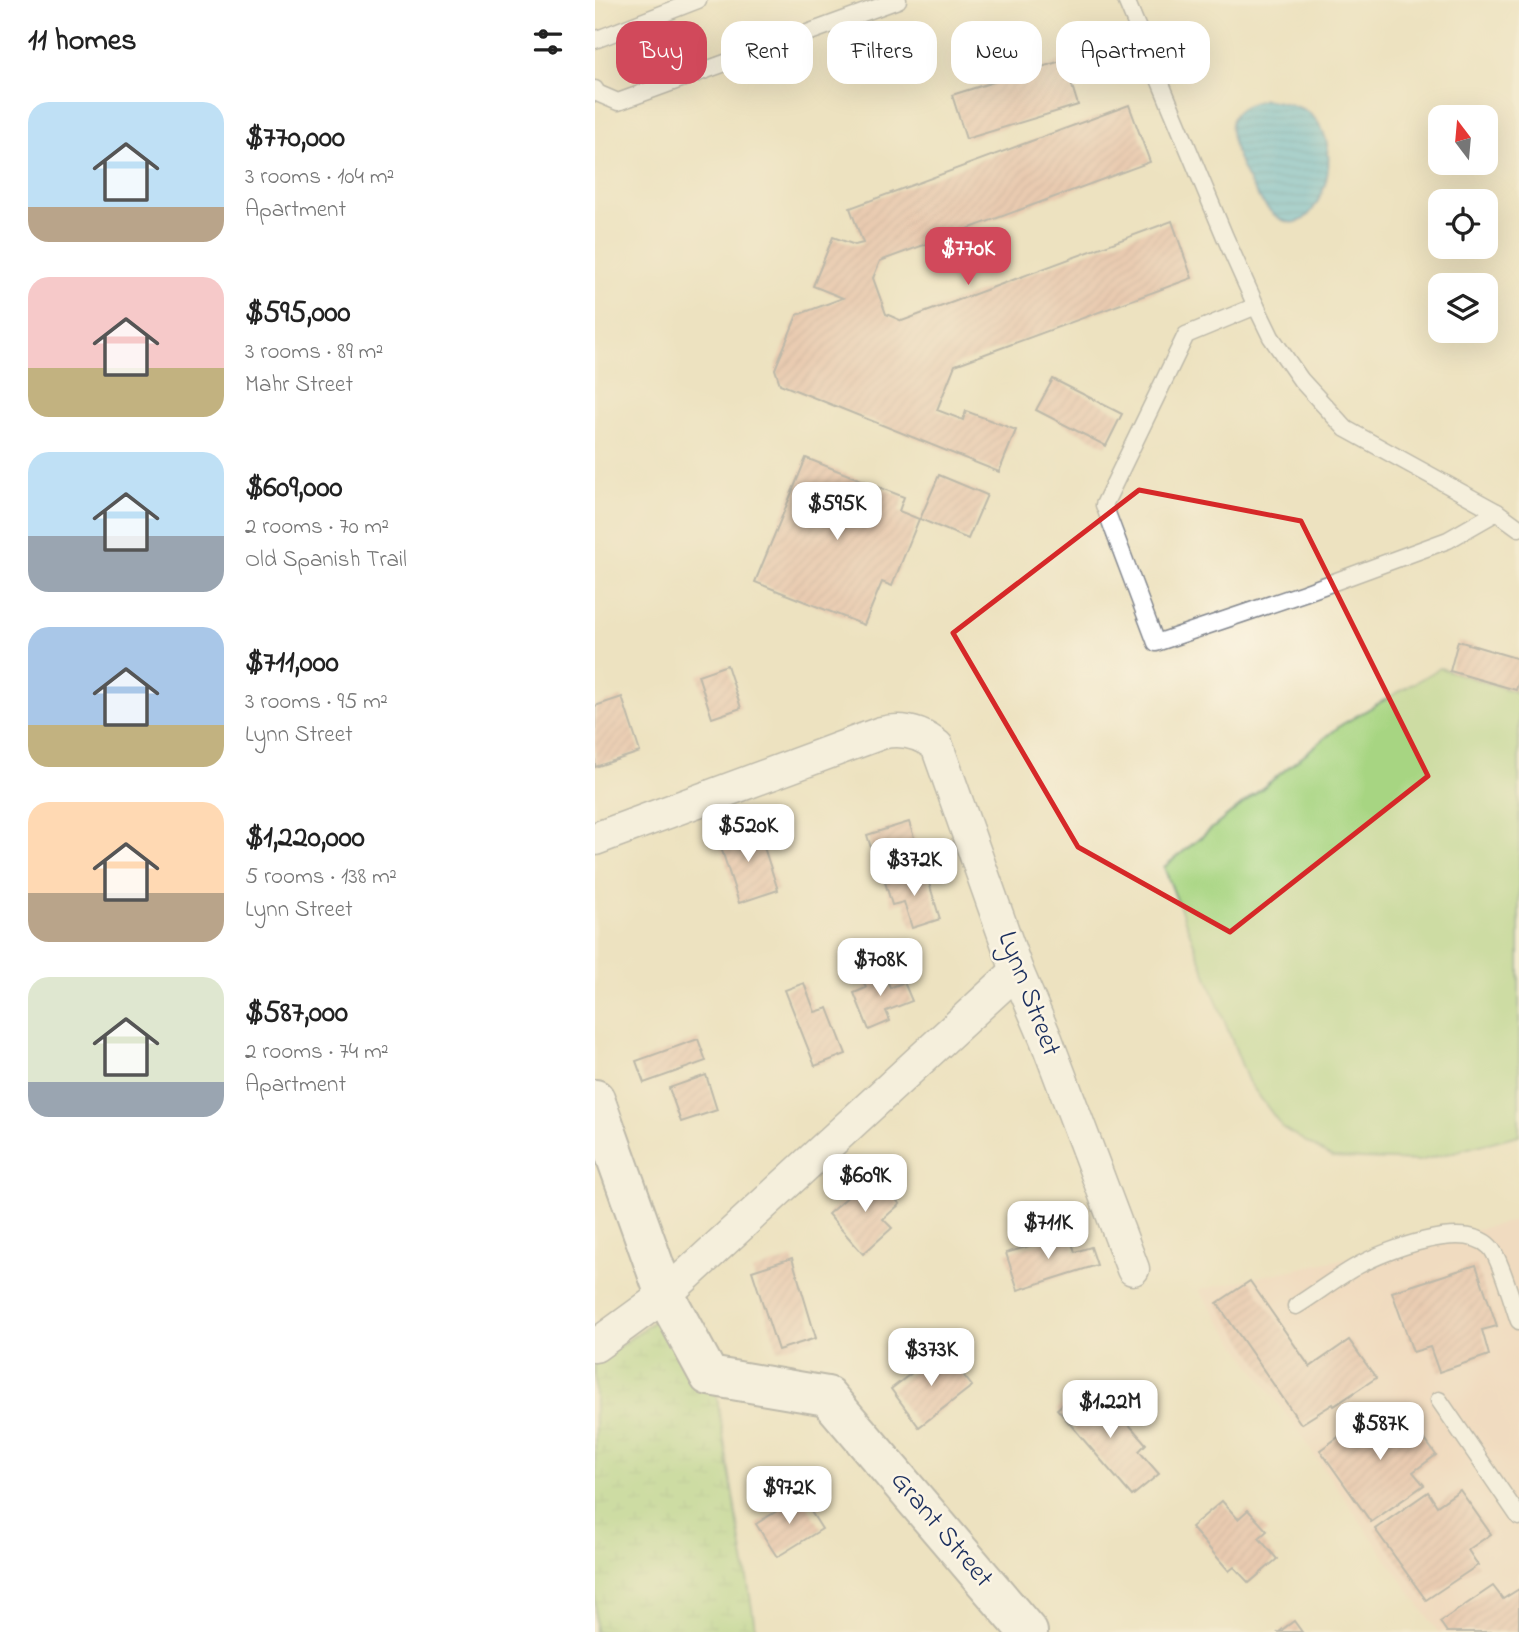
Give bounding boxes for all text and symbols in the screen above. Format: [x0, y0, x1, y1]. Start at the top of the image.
text: 11 homes [28, 20, 136, 64]
chip: Buy [616, 21, 707, 84]
chip: Rent [721, 21, 813, 84]
chip: Filters [827, 21, 937, 84]
chip: New [951, 21, 1042, 84]
chip: Apartment [1056, 21, 1210, 84]
icon: filters [529, 23, 567, 61]
north arrow [1428, 105, 1498, 175]
map controls [1428, 105, 1498, 343]
text: $770,000 [245, 117, 345, 161]
icon: home [84, 130, 168, 214]
text: 3 rooms · 104 m² [245, 161, 394, 194]
button: locate [1428, 189, 1498, 259]
text: Apartment [245, 194, 346, 227]
pin: $770K [919, 228, 1017, 287]
text: $770K [941, 233, 995, 266]
button: layers [1428, 273, 1498, 343]
text: $595,000 [245, 292, 351, 336]
icon: home [84, 305, 168, 389]
text: 3 rooms · 89 m² [245, 336, 383, 369]
text: Mahr Street [245, 369, 353, 402]
text: $609,000 [245, 467, 342, 511]
icon: home [84, 480, 168, 564]
pin: $595K [788, 482, 886, 542]
text: $595K [808, 488, 866, 521]
text: 2 rooms · 70 m² [245, 511, 389, 544]
text: Old Spanish Trail [245, 544, 407, 577]
text: $711,000 [245, 642, 339, 686]
icon: home [84, 655, 168, 739]
text: 3 rooms · 95 m² [245, 686, 388, 719]
text: Lynn Street [245, 719, 353, 752]
pin: $520K [699, 804, 797, 864]
text: $520K [718, 810, 778, 843]
text: $1,220,000 [245, 817, 365, 861]
icon: home [84, 830, 168, 914]
pin: $372K [865, 838, 963, 898]
text: $372K [886, 844, 942, 877]
text: 5 rooms · 138 m² [245, 861, 397, 894]
text: Lynn Street [245, 894, 353, 927]
street label: Lynn Street [985, 925, 1071, 1063]
pin: $708K [831, 939, 929, 998]
text: $708K [853, 944, 907, 977]
text: $587,000 [245, 992, 348, 1036]
icon: home [84, 1005, 168, 1089]
text: 2 rooms · 74 m² [245, 1036, 389, 1069]
text: Apartment [245, 1069, 346, 1102]
pin: $609K [816, 1154, 914, 1214]
text: $609K [839, 1160, 891, 1193]
pin: $711K [999, 1202, 1097, 1261]
text: $711K [1023, 1207, 1073, 1240]
pin: $373K [882, 1328, 980, 1388]
text: $373K [904, 1334, 958, 1367]
pin: $1.22M [1053, 1380, 1167, 1440]
text: $1.22M [1079, 1386, 1141, 1419]
pin: $587K [1331, 1402, 1429, 1462]
text: $587K [1352, 1408, 1408, 1441]
street label: Grant Street [880, 1462, 1002, 1598]
pin: $972K [740, 1466, 838, 1526]
text: $972K [763, 1472, 815, 1505]

